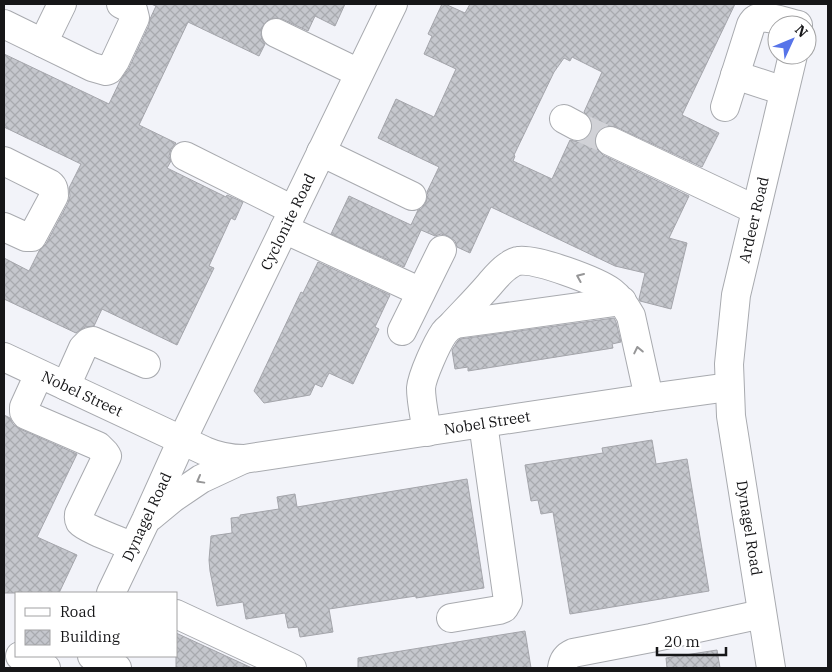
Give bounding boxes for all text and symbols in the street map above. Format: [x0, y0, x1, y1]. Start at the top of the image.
north arrow [767, 15, 817, 65]
text: N [791, 21, 812, 41]
street label: Cyclonite Road [256, 170, 319, 273]
street label: Ardeer Road [734, 175, 773, 265]
one-way arrow [576, 272, 585, 283]
one-way arrow [633, 346, 644, 355]
street label: Nobel Street [39, 366, 126, 421]
street label: Nobel Street [442, 406, 532, 439]
street label: Dynagel Road [118, 469, 175, 564]
one-way arrow [197, 474, 206, 484]
street label: Dynagel Road [733, 479, 766, 577]
legend [15, 592, 178, 657]
text: Road [60, 602, 96, 621]
scale bar [657, 624, 726, 656]
text: Building [60, 627, 120, 646]
text: 20 m [664, 632, 700, 651]

